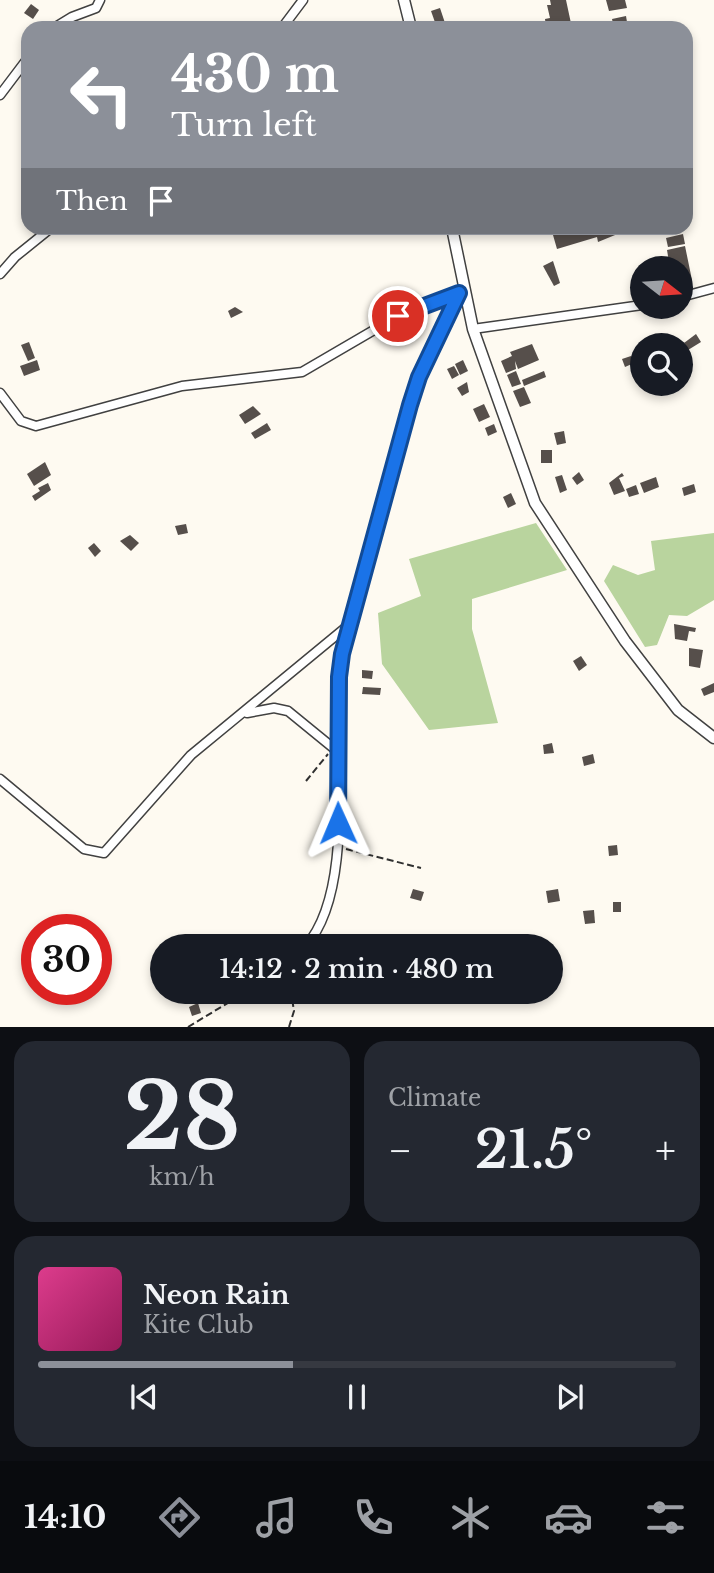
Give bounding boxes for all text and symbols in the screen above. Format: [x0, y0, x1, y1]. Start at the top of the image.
text: 430 m [171, 44, 339, 105]
icon: left [56, 49, 147, 140]
text: Turn left [171, 105, 317, 145]
icon: arrive [142, 182, 180, 220]
text: Then [56, 185, 128, 217]
north arrow [630, 256, 693, 318]
map controls [630, 256, 693, 396]
pin [368, 286, 428, 346]
icon: arrive [379, 297, 417, 335]
button: search [630, 333, 693, 396]
position arrow [301, 786, 375, 860]
speed limit sign: 30 [21, 914, 112, 1005]
text: 14:12 · 2 min · 480 m [219, 953, 494, 985]
text: 28 [123, 1061, 241, 1174]
text: Climate [388, 1084, 481, 1112]
text: 21.5° [475, 1118, 592, 1182]
text: − [388, 1127, 412, 1174]
text: + [655, 1127, 676, 1174]
text: km/h [149, 1163, 215, 1191]
text: Neon Rain [143, 1279, 289, 1311]
text: Kite Club [143, 1311, 254, 1339]
icon: previous [125, 1378, 163, 1416]
icon: pause [338, 1378, 376, 1416]
icon: next [551, 1378, 589, 1416]
icon: directions [155, 1493, 204, 1542]
icon: music [252, 1493, 301, 1542]
icon: phone [349, 1493, 398, 1542]
icon: climate [446, 1493, 495, 1542]
icon: car [544, 1493, 593, 1542]
icon: filters [641, 1493, 690, 1542]
text: 14:10 [24, 1497, 107, 1537]

